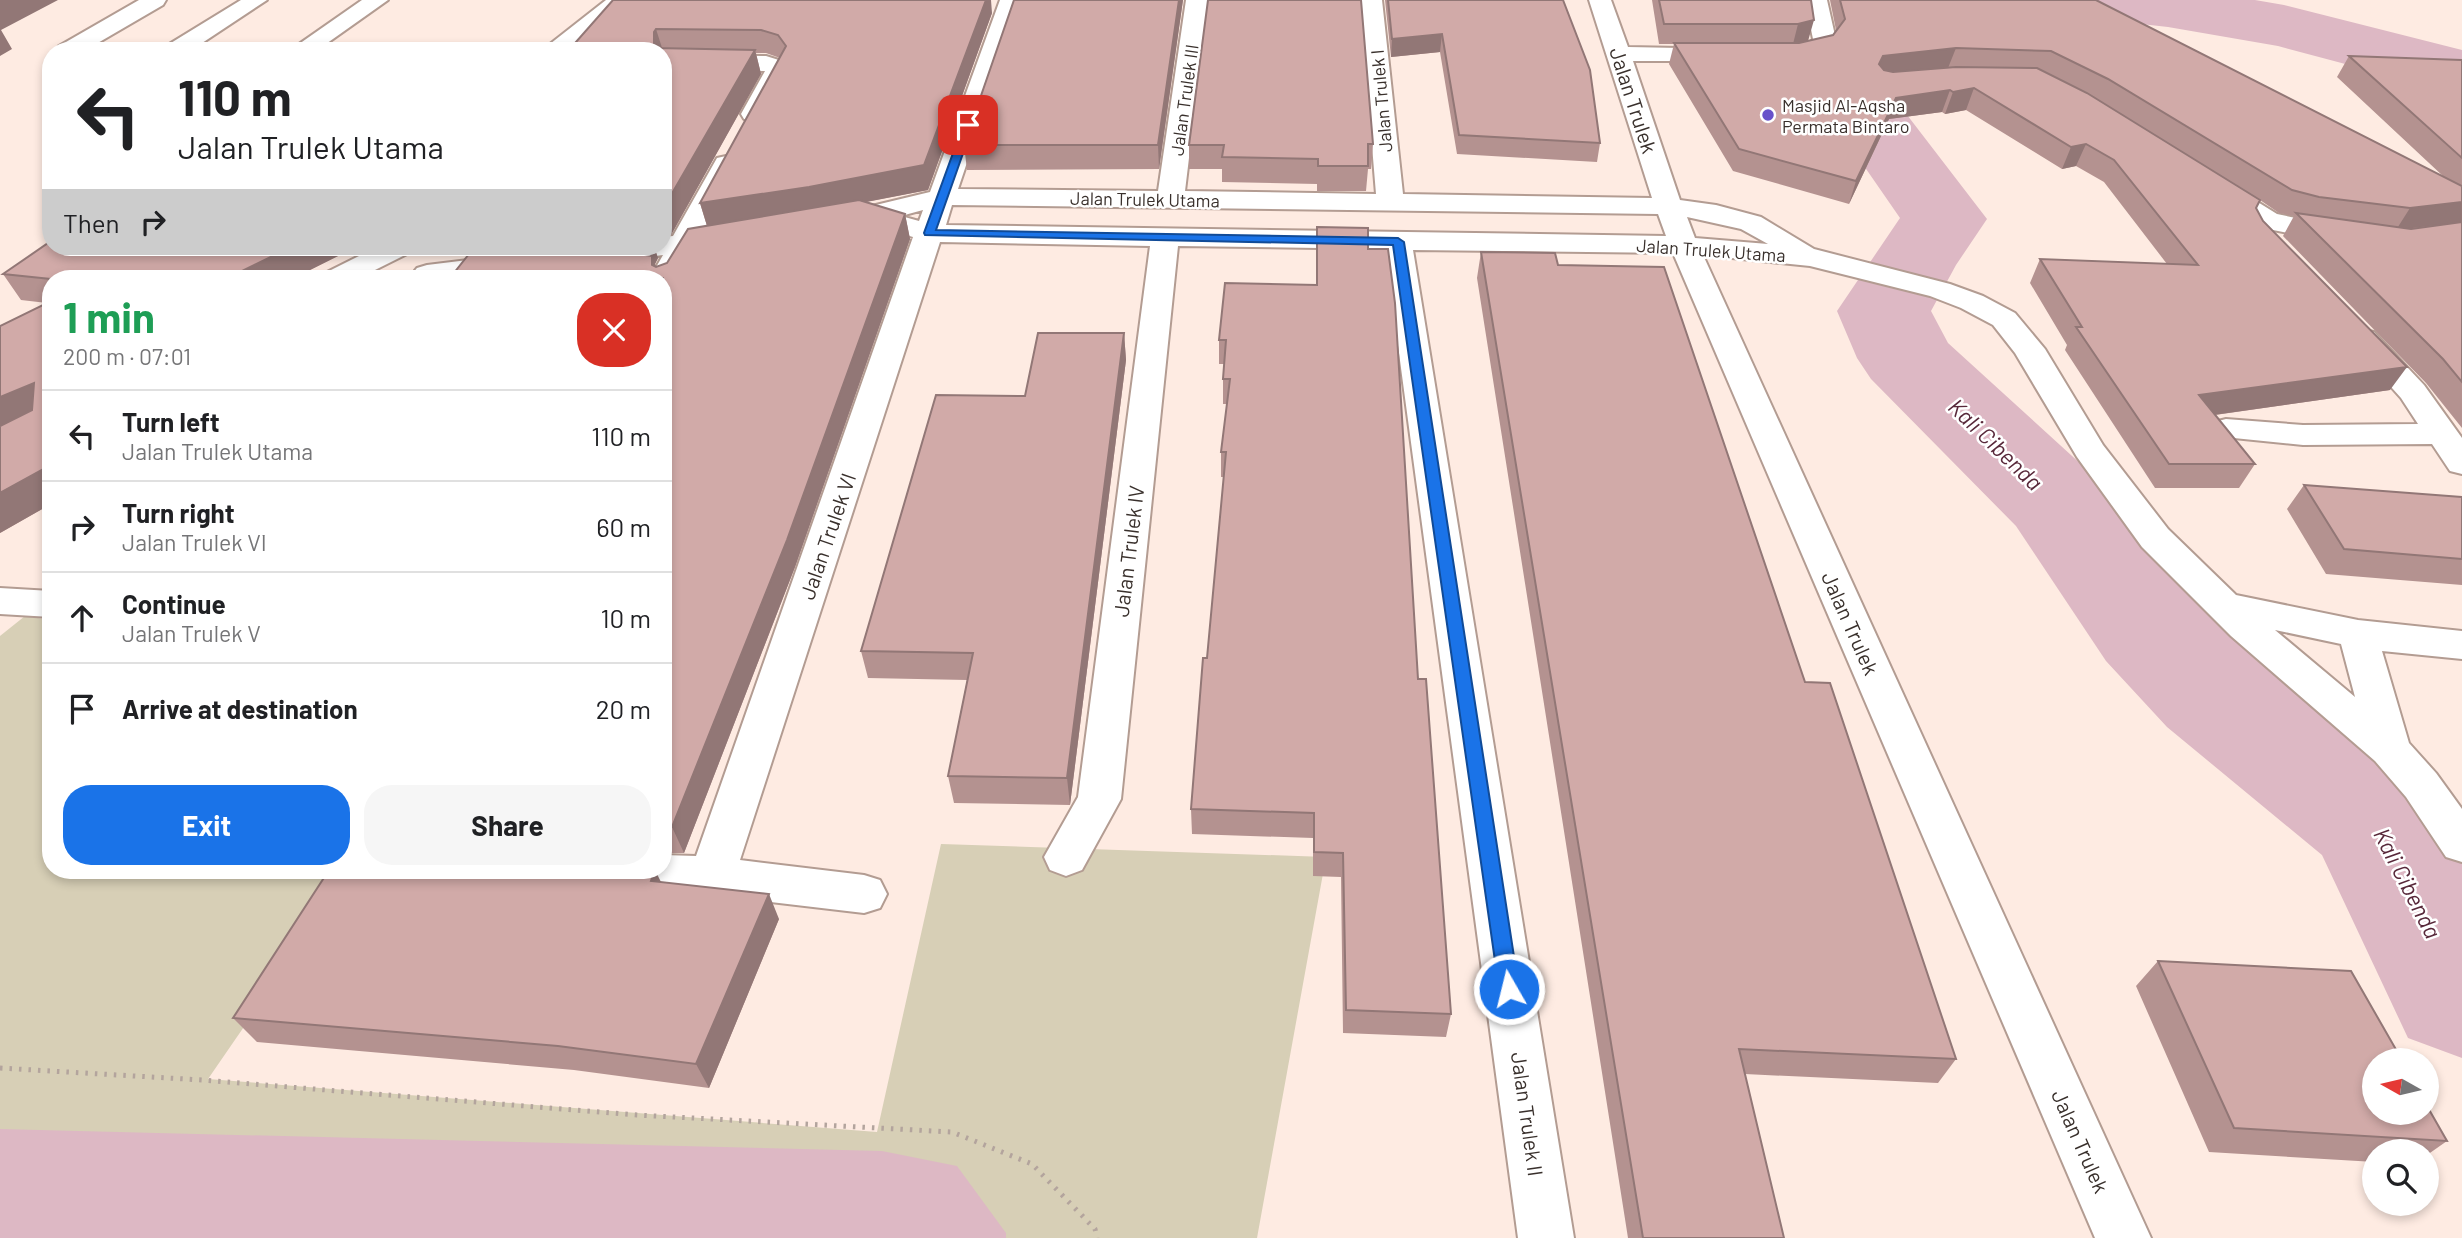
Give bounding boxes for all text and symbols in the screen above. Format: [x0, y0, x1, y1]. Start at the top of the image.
street label: Jalan Trulek III [1165, 43, 1203, 157]
street label: Jalan Trulek [1605, 44, 1663, 156]
street label: Jalan Trulek I [1366, 49, 1396, 153]
text: 110 m [178, 67, 292, 126]
icon: left [63, 70, 154, 161]
place label: Masjid Al-Aqsha Permata Bintaro [1782, 94, 1909, 137]
pin [938, 95, 998, 155]
icon: arrive [949, 106, 987, 144]
marker: Masjid Al-Aqsha Permata Bintaro [1760, 107, 1776, 123]
text: Jalan Trulek Utama [178, 127, 444, 165]
street label: Jalan Trulek Utama [1070, 187, 1220, 211]
icon: right [134, 203, 172, 241]
text: Then [63, 207, 120, 238]
street label: Jalan Trulek Utama [1636, 234, 1786, 266]
text: 1 min [63, 291, 155, 341]
button: close [577, 293, 651, 367]
text: 200 m · 07:01 [63, 342, 191, 370]
water label: Kali Cibenda [1943, 392, 2049, 496]
text: Turn left [122, 406, 220, 437]
icon: left [63, 417, 101, 455]
text: 110 m [591, 420, 651, 451]
text: Jalan Trulek Utama [122, 437, 313, 465]
street label: Jalan Trulek VI [794, 469, 860, 603]
street label: Jalan Trulek IV [1108, 484, 1148, 618]
text: Turn right [122, 497, 235, 528]
icon: right [63, 508, 101, 546]
text: 60 m [596, 511, 651, 542]
text: Jalan Trulek VI [122, 528, 267, 556]
street label: Jalan Trulek [1817, 568, 1885, 678]
text: Continue [122, 588, 226, 619]
icon: ahead [63, 599, 101, 637]
text: 10 m [601, 602, 651, 633]
text: Jalan Trulek V [122, 619, 261, 647]
icon: arrive [63, 690, 101, 728]
text: Arrive at destination [122, 693, 358, 724]
text: 20 m [596, 693, 651, 724]
button: Exit [63, 785, 350, 865]
button: Share [364, 785, 651, 865]
water label: Kali Cibenda [2368, 823, 2448, 943]
position arrow [1472, 952, 1546, 1026]
north arrow [2362, 1048, 2440, 1125]
map controls [2362, 1048, 2439, 1216]
street label: Jalan Trulek II [1507, 1050, 1549, 1178]
street label: Jalan Trulek [2047, 1086, 2115, 1196]
button: search [2362, 1139, 2439, 1216]

